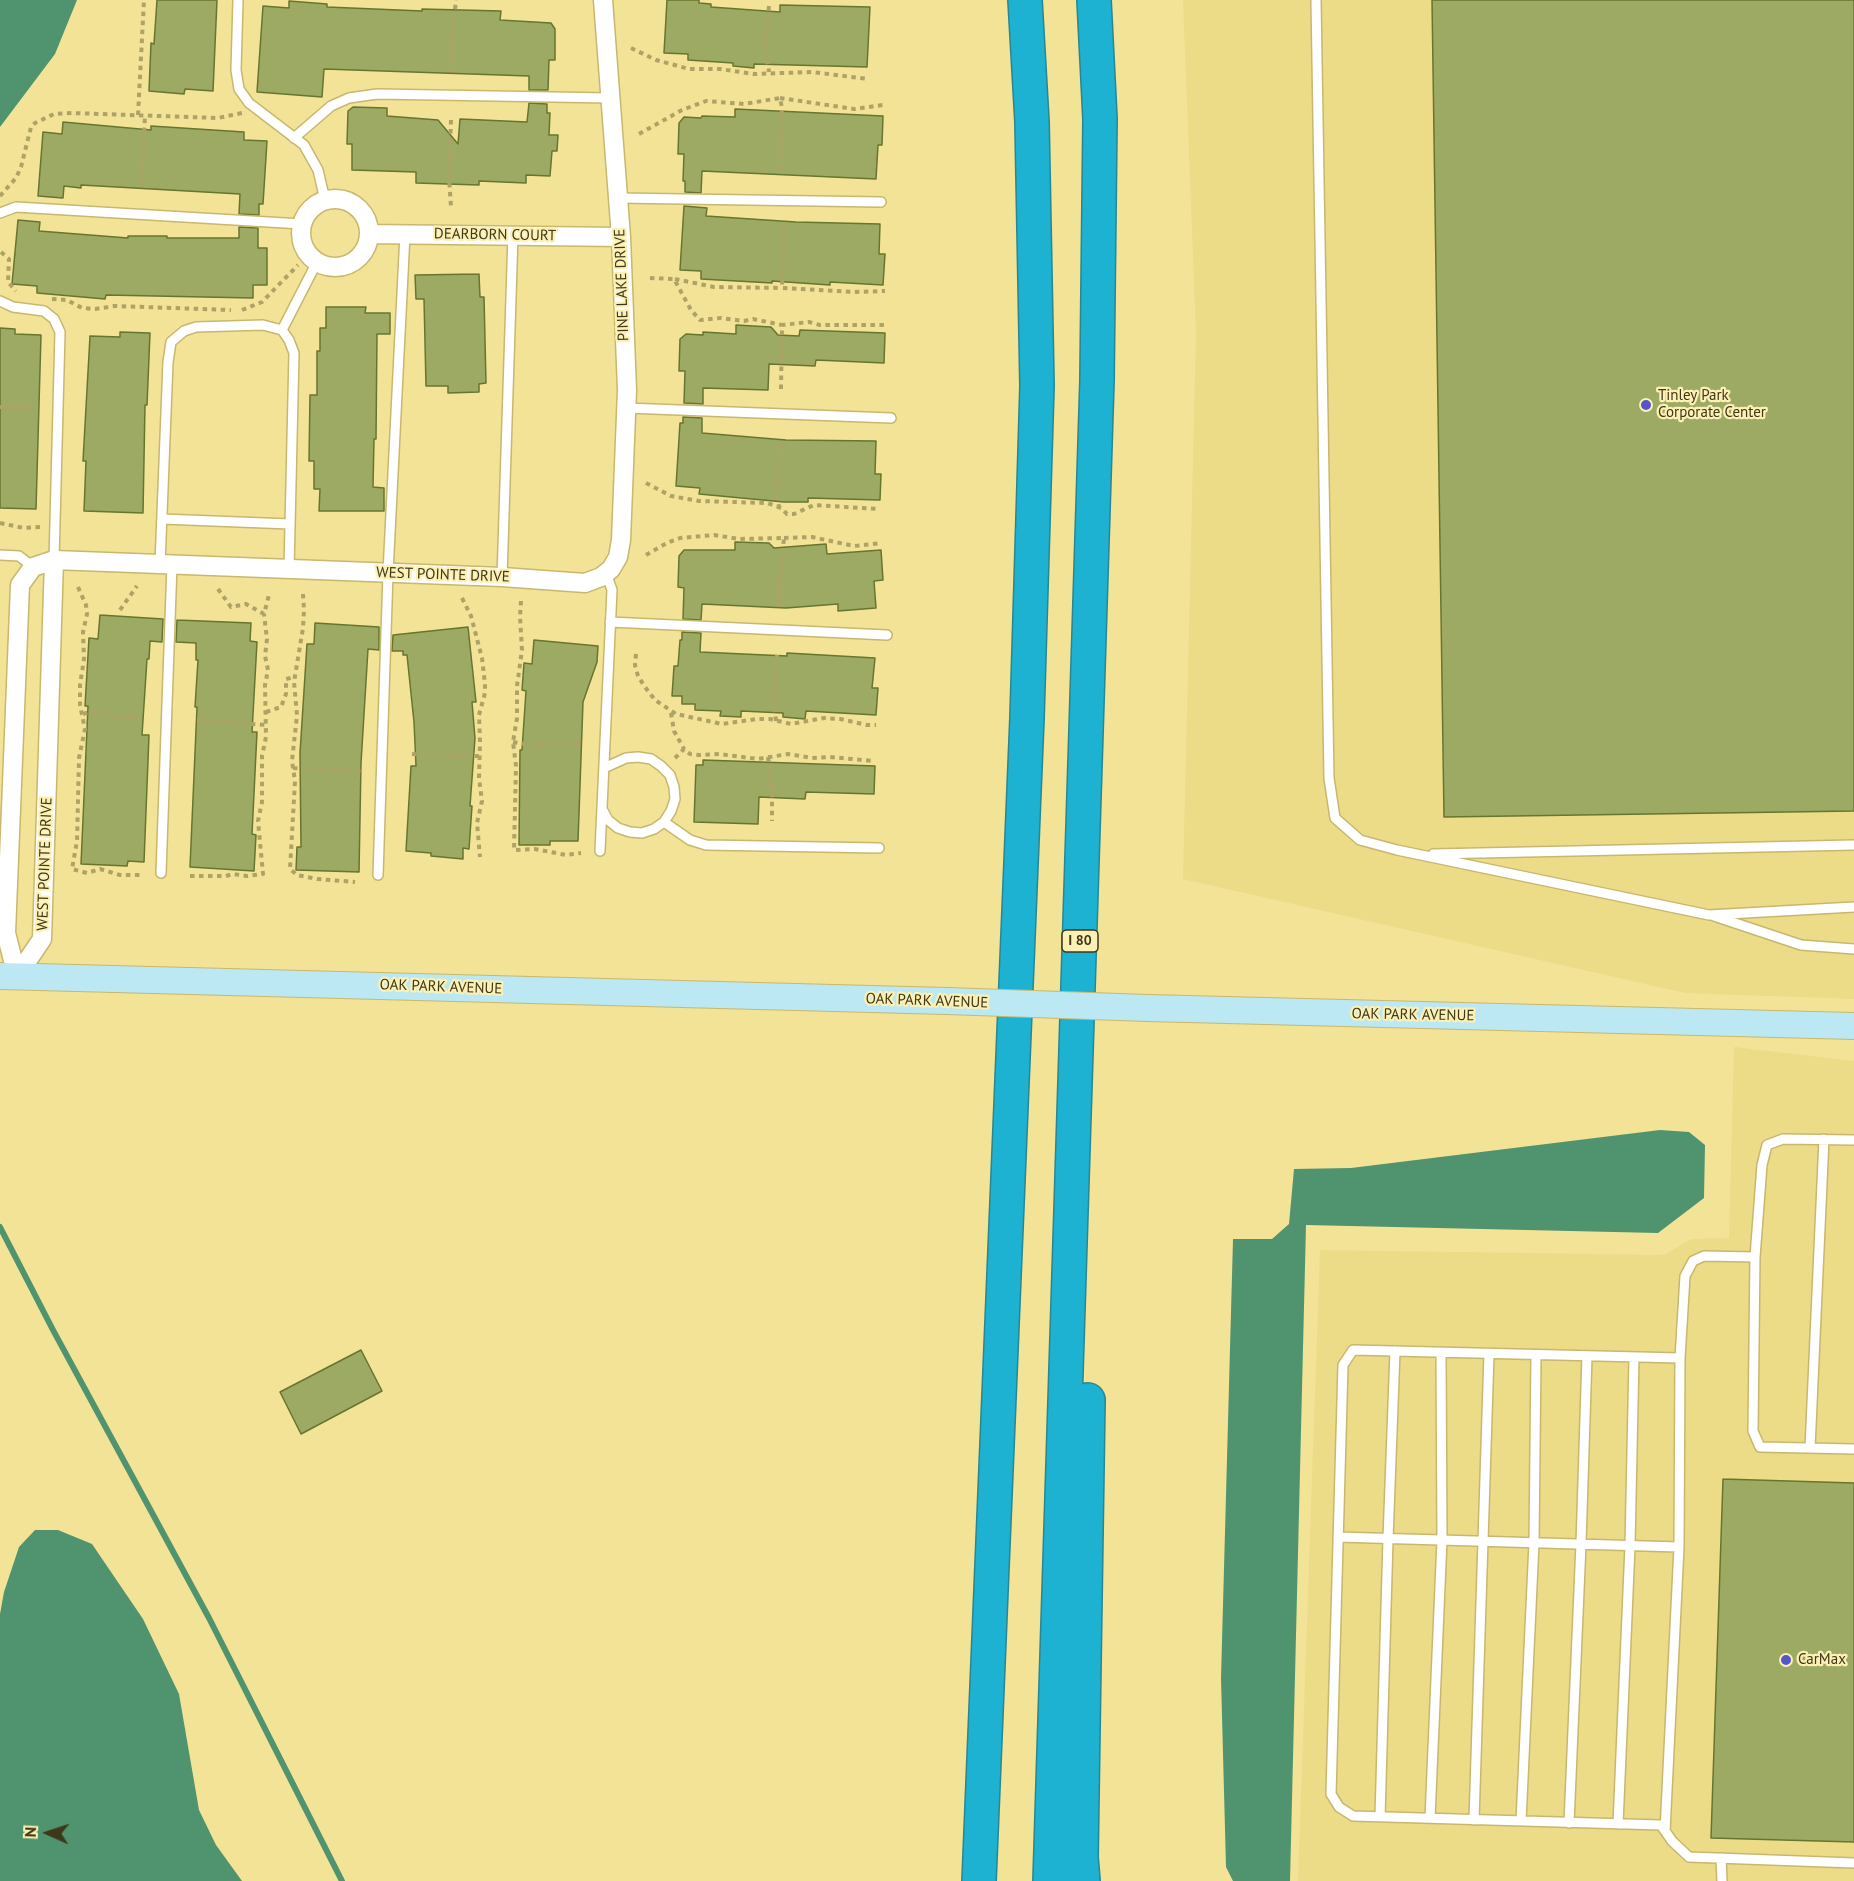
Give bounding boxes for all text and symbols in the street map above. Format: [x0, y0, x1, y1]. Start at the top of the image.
street label: DEARBORN COURT [434, 225, 556, 245]
street label: PINE LAKE DRIVE [611, 229, 633, 341]
place label: Tinley Park Corporate Center [1658, 387, 1766, 422]
marker: Tinley Park Corporate Center [1639, 398, 1653, 412]
street label: WEST POINTE DRIVE [376, 564, 510, 586]
street label: WEST POINTE DRIVE [34, 797, 56, 931]
road number: I 80 [1062, 930, 1098, 952]
street label: OAK PARK AVENUE [379, 976, 503, 998]
street label: OAK PARK AVENUE [865, 990, 989, 1012]
street label: OAK PARK AVENUE [1352, 1005, 1474, 1025]
place label: CarMax [1798, 1651, 1846, 1669]
marker: CarMax [1779, 1653, 1793, 1667]
north arrow [18, 1803, 78, 1863]
text: N [20, 1826, 40, 1838]

